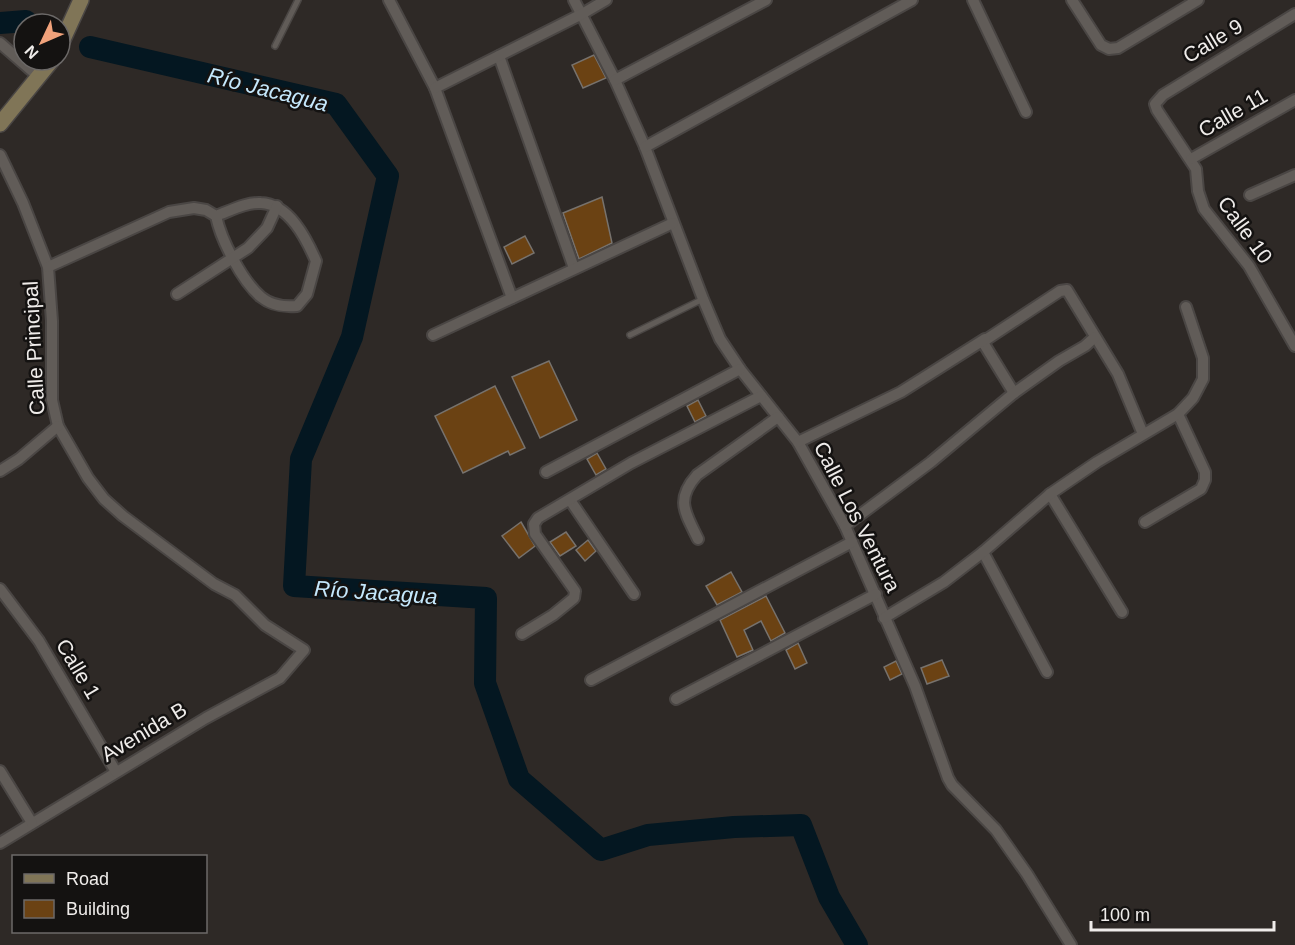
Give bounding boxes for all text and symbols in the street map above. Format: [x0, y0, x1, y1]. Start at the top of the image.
north arrow [12, 12, 72, 72]
street label: Calle 9 [1179, 14, 1247, 67]
text: N [21, 42, 42, 62]
water label: Río Jacagua [205, 62, 331, 117]
street label: Calle 11 [1194, 84, 1271, 141]
street label: Calle 10 [1213, 192, 1277, 268]
street label: Calle Principal [19, 280, 48, 416]
street label: Calle Los Ventura [810, 438, 905, 596]
water label: Río Jacagua [313, 576, 438, 609]
street label: Calle 1 [52, 635, 105, 703]
street label: Avenida B [97, 697, 191, 766]
legend [12, 855, 207, 933]
text: Road [66, 869, 109, 889]
scale bar [1091, 894, 1274, 932]
text: Building [66, 899, 130, 919]
text: 100 m [1100, 905, 1150, 925]

